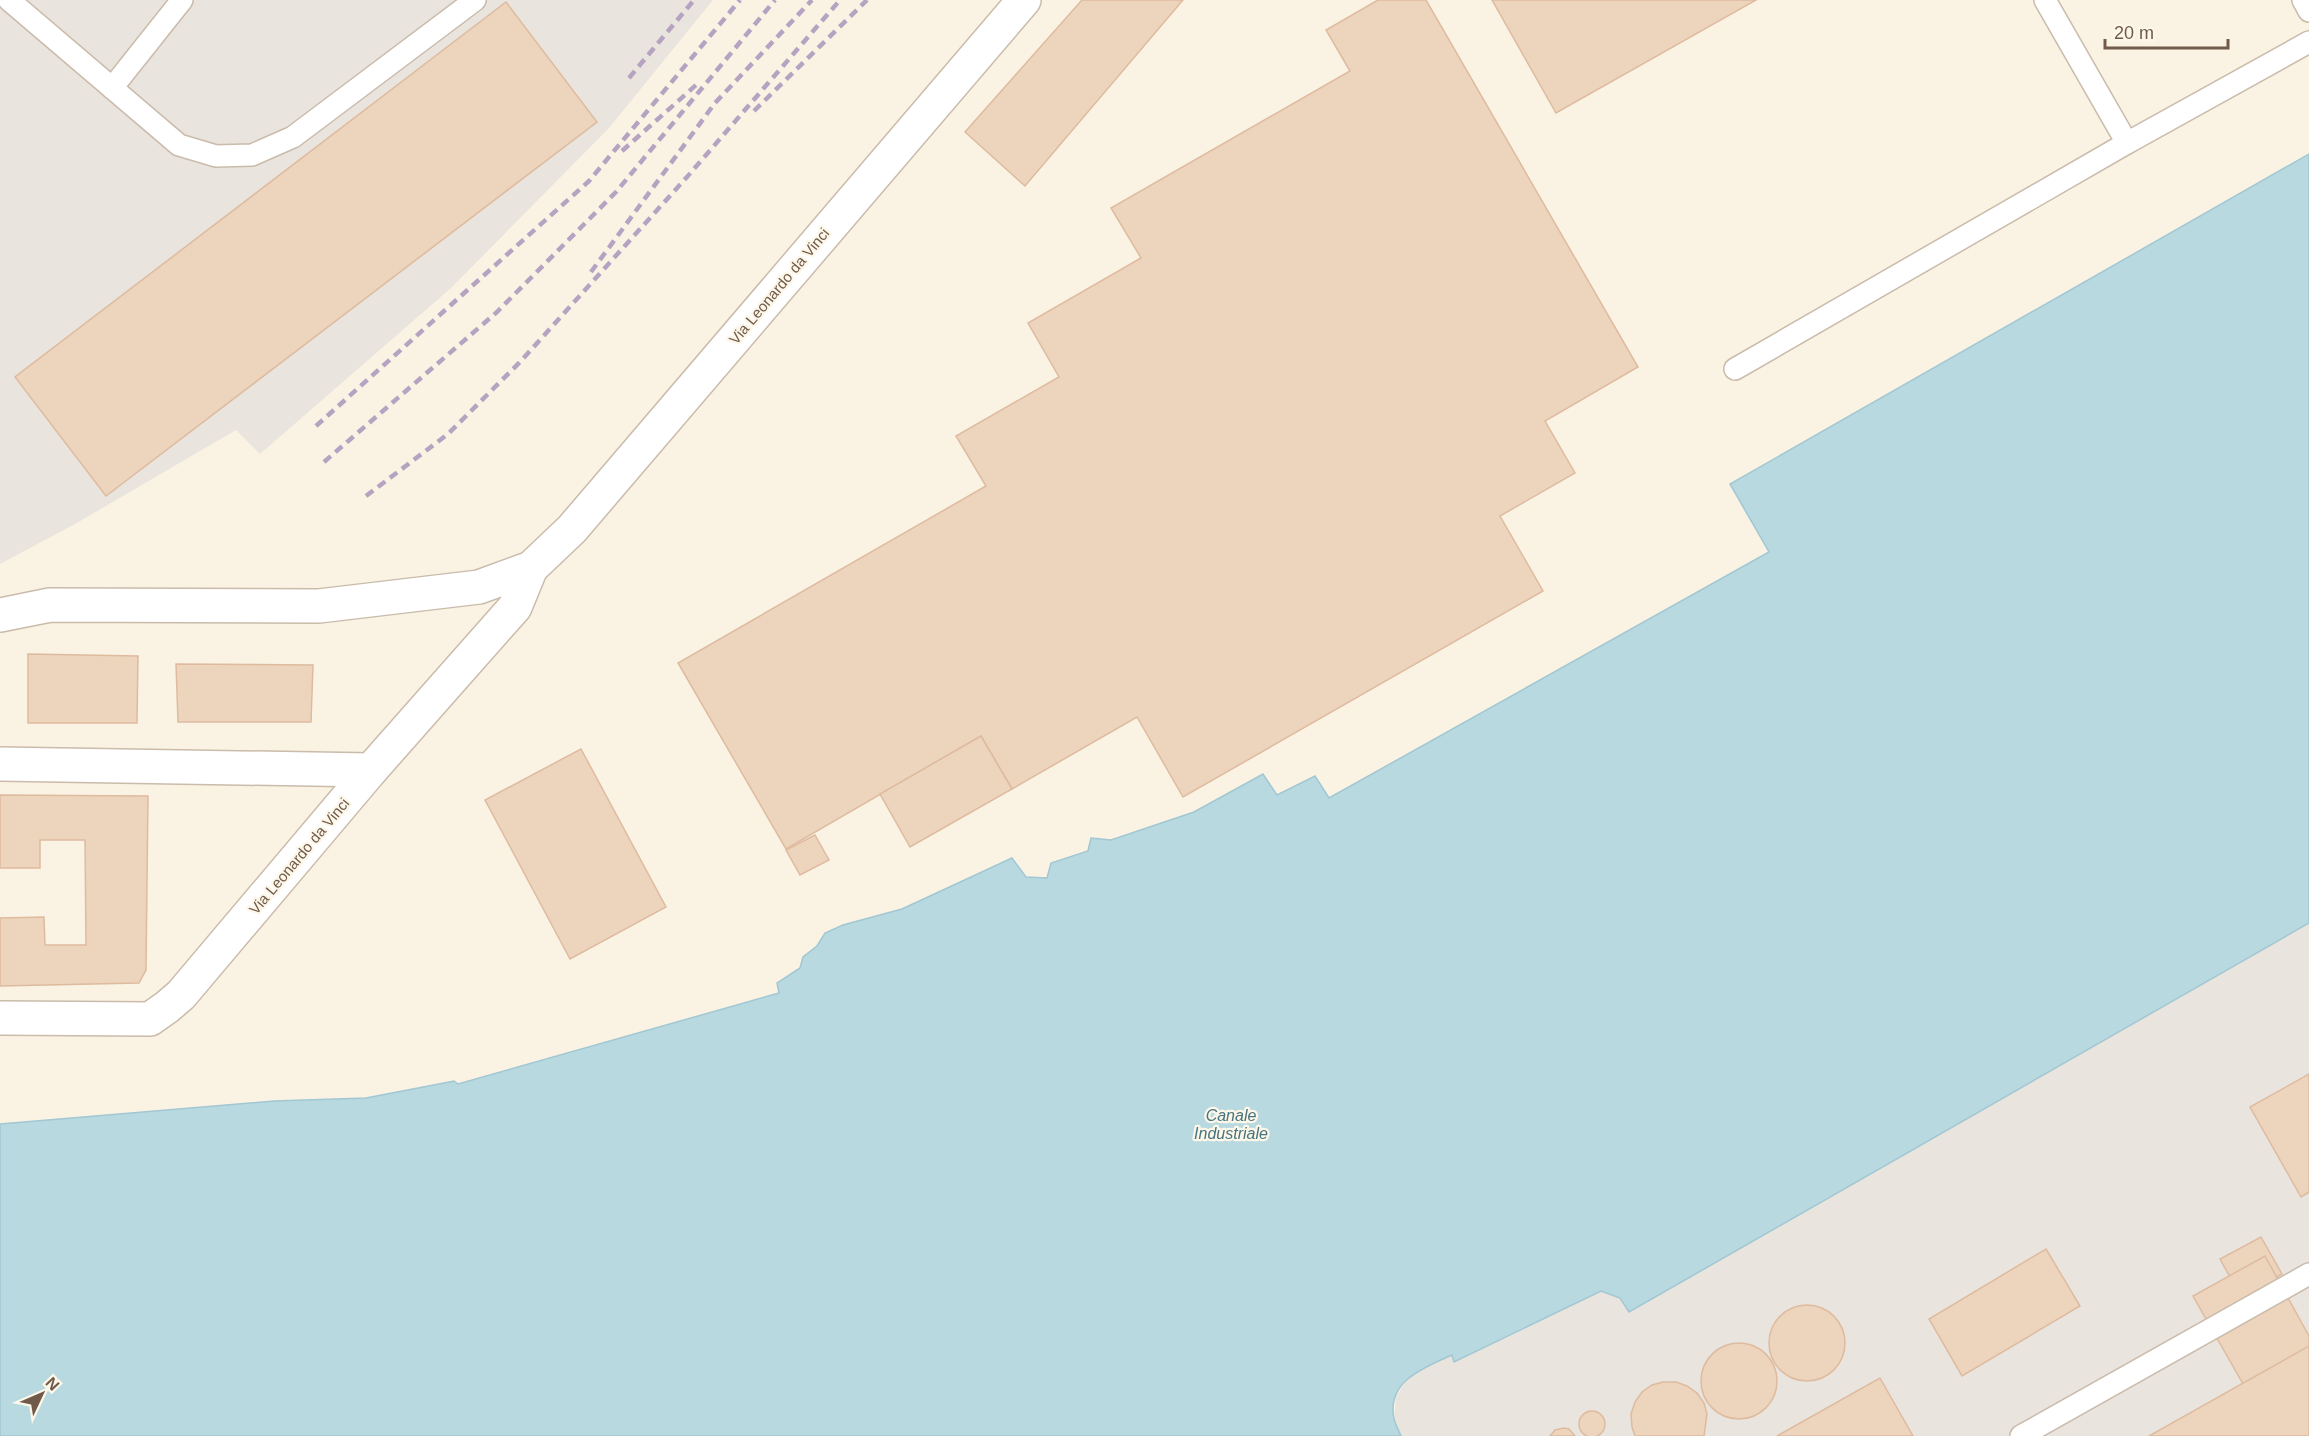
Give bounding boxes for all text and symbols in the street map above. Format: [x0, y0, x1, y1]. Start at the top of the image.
scale bar [2105, 12, 2228, 50]
text: 20 m [2114, 23, 2154, 43]
street label: Via Leonardo da Vinci [725, 225, 833, 347]
street label: Via Leonardo da Vinci [245, 795, 353, 917]
water label: Canale Industriale [1194, 1107, 1268, 1142]
north arrow [12, 1364, 72, 1424]
text: N [42, 1374, 63, 1394]

